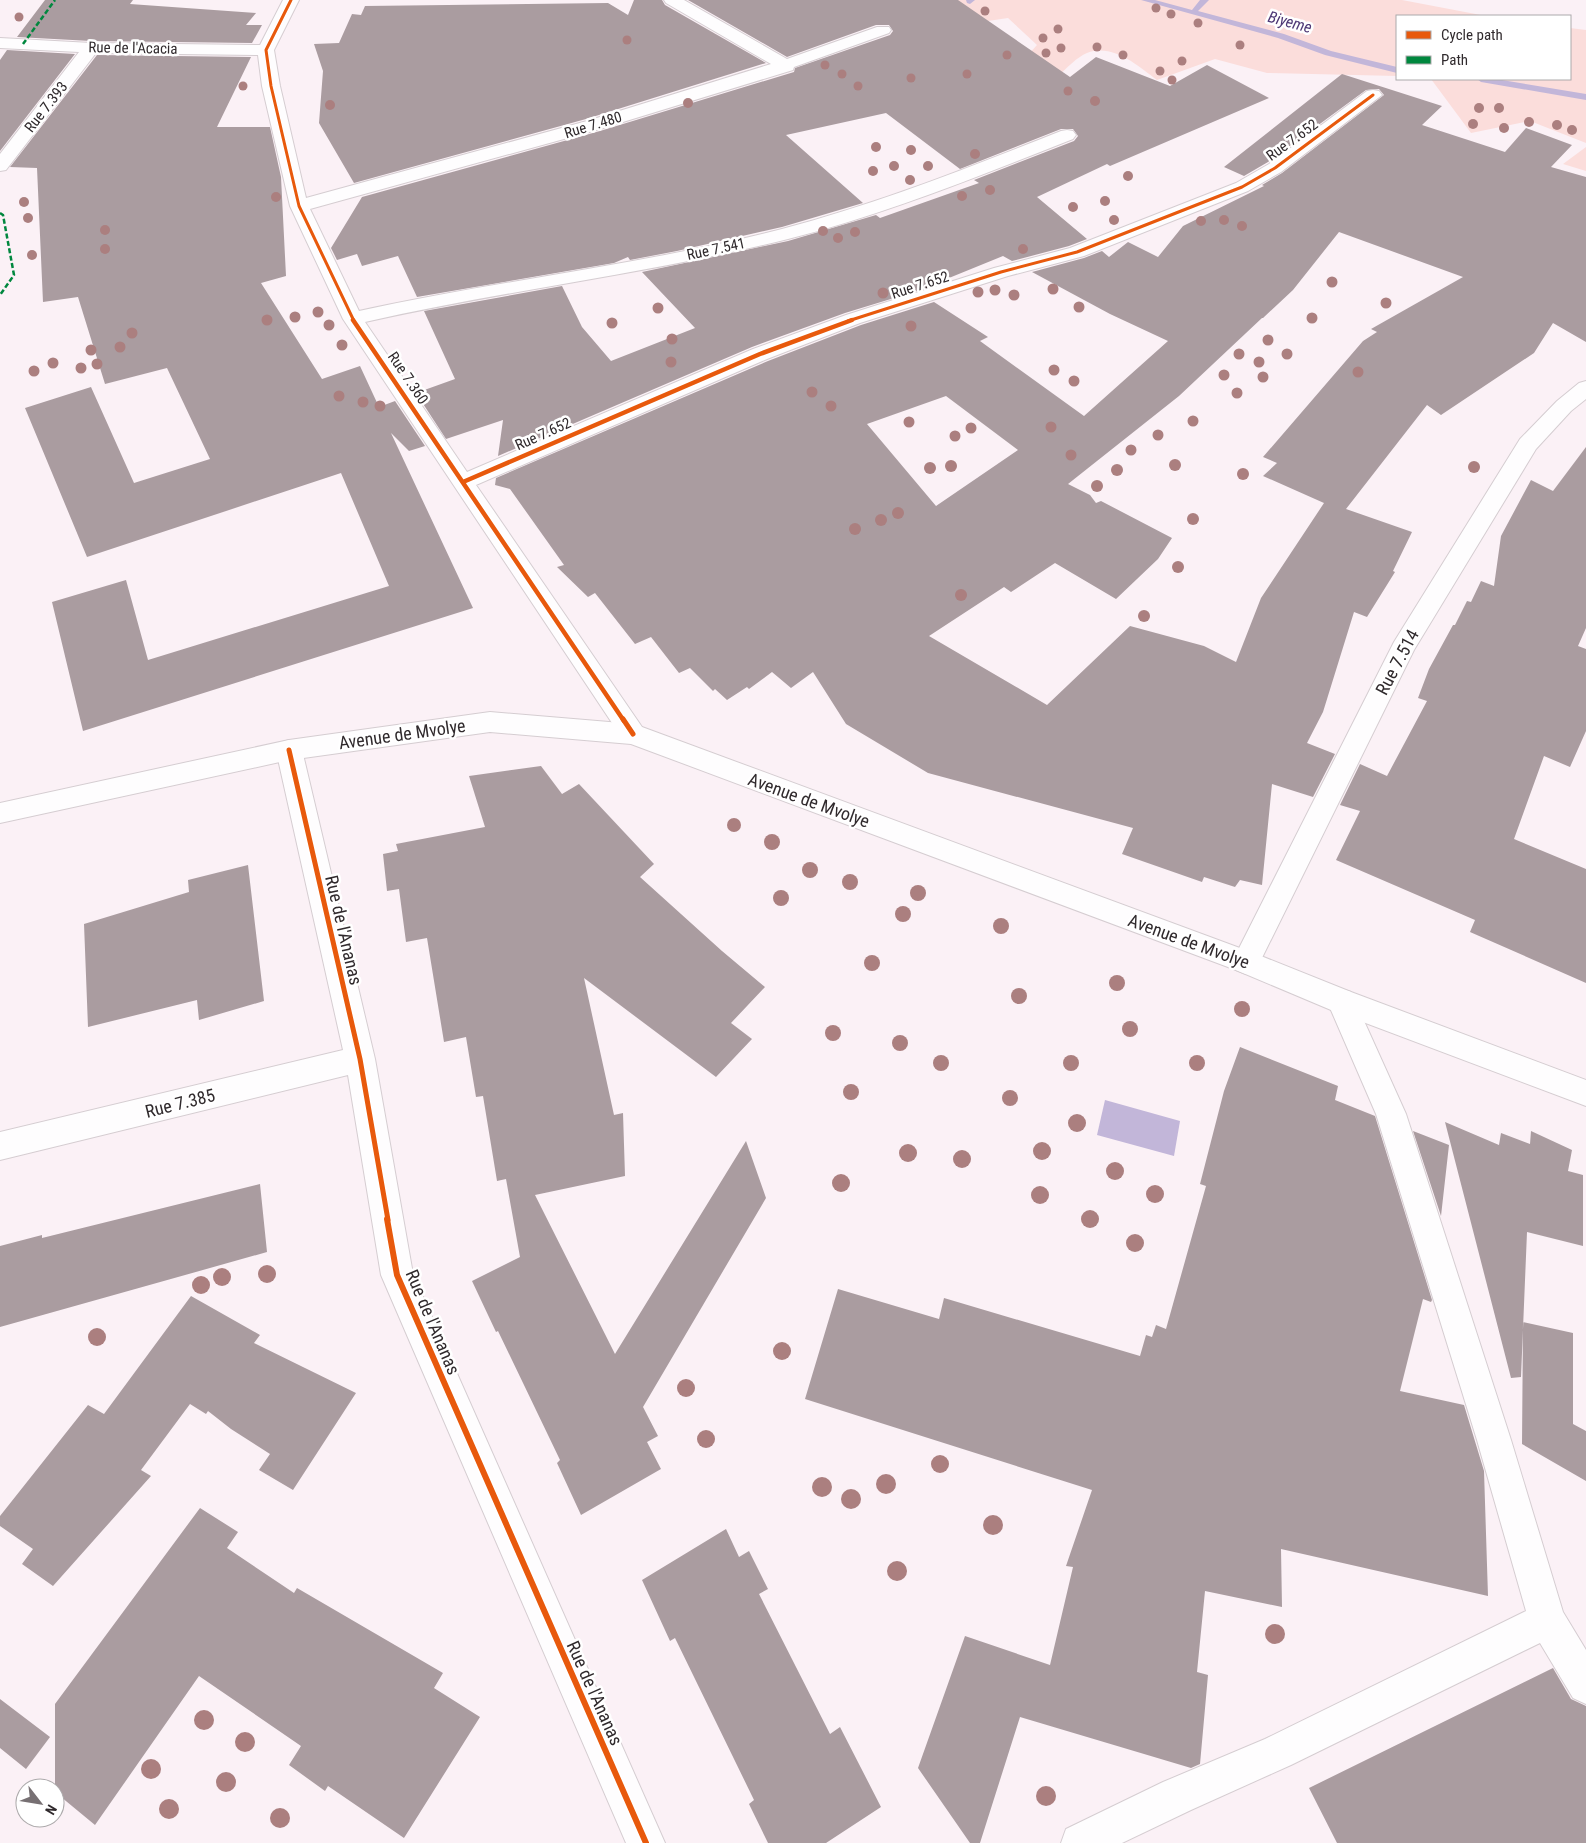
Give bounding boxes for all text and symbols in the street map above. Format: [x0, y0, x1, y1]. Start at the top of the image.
water label: Biyeme [1266, 7, 1314, 37]
legend [1396, 15, 1571, 80]
text: Cycle path [1441, 26, 1503, 44]
street label: Rue de l'Acacia [88, 38, 178, 58]
text: Path [1441, 51, 1468, 69]
street label: Rue 7.393 [21, 78, 71, 136]
street label: Rue 7.480 [562, 108, 624, 142]
street label: Rue 7.652 [1263, 115, 1321, 165]
street label: Rue 7.541 [685, 234, 747, 264]
street label: Rue 7.652 [889, 267, 951, 303]
street label: Rue 7.360 [384, 348, 432, 408]
street label: Rue 7.652 [512, 414, 574, 454]
street label: Rue 7.514 [1371, 626, 1423, 698]
street label: Avenue de Mvolye [337, 715, 467, 753]
street label: Avenue de Mvolye [745, 768, 873, 832]
street label: Rue de l'Ananas [321, 873, 367, 987]
street label: Avenue de Mvolye [1125, 909, 1253, 973]
street label: Rue 7.385 [143, 1084, 217, 1122]
street label: Rue de l'Ananas [401, 1266, 465, 1378]
street label: Rue de l'Ananas [563, 1638, 627, 1748]
north arrow [15, 1778, 65, 1828]
text: N [42, 1802, 60, 1817]

